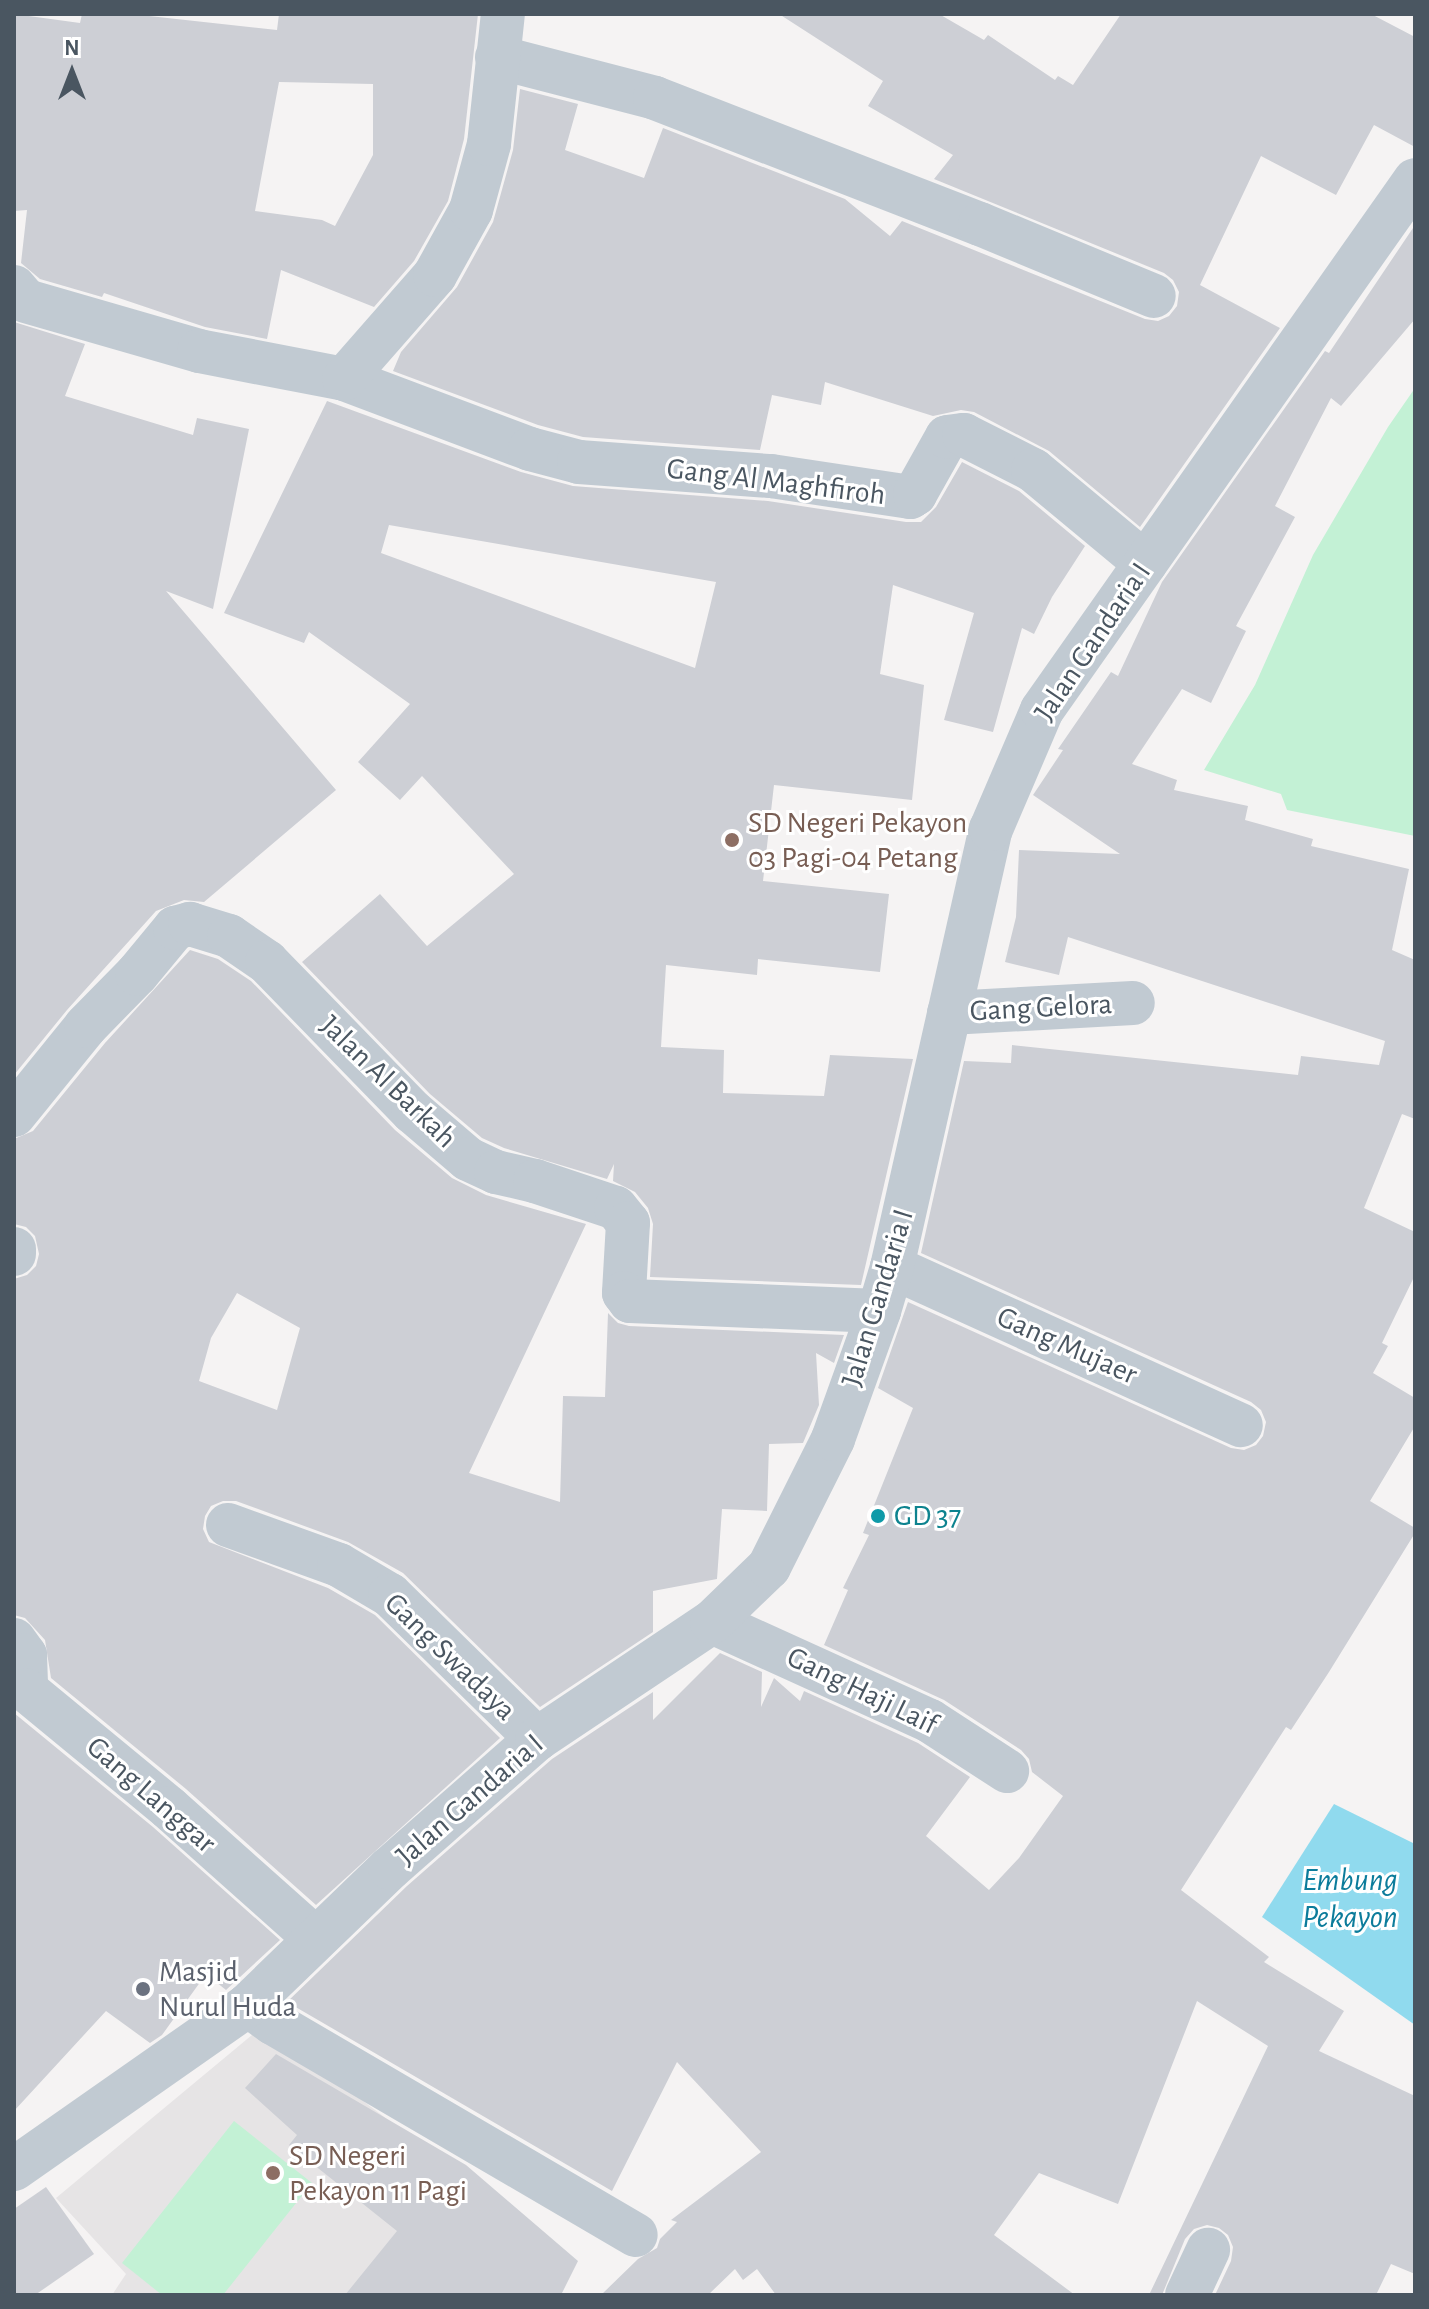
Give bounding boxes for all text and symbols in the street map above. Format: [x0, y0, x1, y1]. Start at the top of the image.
north arrow [32, 32, 112, 112]
text: N [64, 37, 80, 59]
street label: Gang Al Maghfiroh [665, 451, 887, 513]
street label: Jalan Gandaria I [1027, 556, 1159, 728]
place label: SD Negeri Pekayon 03 Pagi-04 Petang [748, 805, 967, 876]
marker: SD Negeri Pekayon 03 Pagi-04 Petang [723, 831, 741, 849]
street label: Gang Gelora [969, 986, 1113, 1030]
street label: Jalan Al Barkah [312, 1008, 464, 1156]
street label: Jalan Gandaria I [834, 1205, 922, 1391]
street label: Gang Mujaer [991, 1299, 1143, 1393]
place label: GD 37 [894, 1498, 961, 1534]
marker: GD 37 [869, 1507, 887, 1525]
street label: Gang Swadaya [377, 1585, 523, 1729]
street label: Gang Haji Laif [781, 1639, 943, 1743]
street label: Jalan Gandaria I [389, 1726, 551, 1874]
street label: Gang Langgar [79, 1729, 223, 1861]
water label: Embung Pekayon [1302, 1862, 1398, 1937]
place label: Masjid Nurul Huda [159, 1954, 296, 2024]
marker: Masjid Nurul Huda [134, 1980, 152, 1998]
place label: SD Negeri Pekayon 11 Pagi [289, 2138, 467, 2208]
marker: SD Negeri Pekayon 11 Pagi [264, 2164, 282, 2182]

